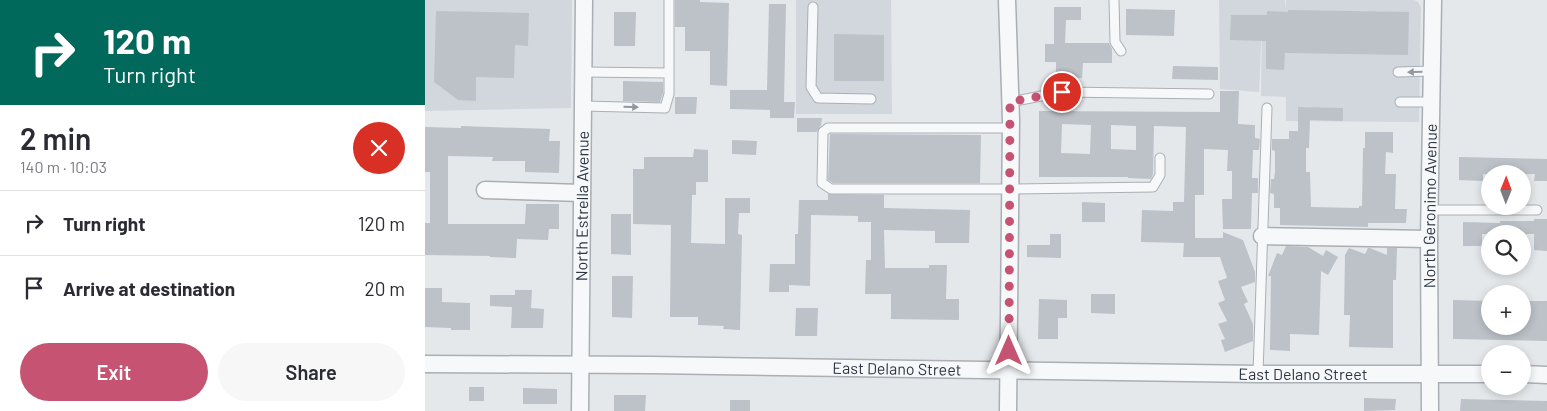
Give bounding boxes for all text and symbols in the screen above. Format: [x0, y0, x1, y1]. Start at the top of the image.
text: 120 m [103, 19, 191, 61]
icon: right [20, 20, 85, 85]
text: Turn right [103, 61, 196, 87]
one-way arrow [1407, 68, 1423, 76]
pin [1041, 71, 1083, 113]
icon: arrive [1048, 78, 1076, 106]
one-way arrow [624, 104, 640, 112]
text: 2 min [20, 120, 91, 156]
button: close [353, 122, 405, 174]
street label: North Geronimo Avenue [1419, 123, 1440, 288]
street label: North Estrella Avenue [571, 131, 592, 281]
text: 140 m · 10:03 [20, 157, 107, 176]
north arrow [1481, 165, 1531, 215]
map controls [1481, 165, 1531, 395]
icon: right [20, 209, 48, 237]
text: Turn right [63, 212, 145, 235]
text: 120 m [358, 212, 405, 235]
button: search [1481, 225, 1531, 275]
icon: arrive [20, 274, 48, 302]
text: Arrive at destination [63, 277, 235, 300]
text: 20 m [365, 277, 405, 300]
button: + [1481, 285, 1531, 335]
position arrow [982, 324, 1034, 376]
button: Exit [20, 343, 208, 401]
button: Share [218, 343, 405, 401]
button: − [1481, 345, 1531, 395]
street label: East Delano Street [832, 358, 962, 379]
street label: East Delano Street [1238, 364, 1367, 383]

